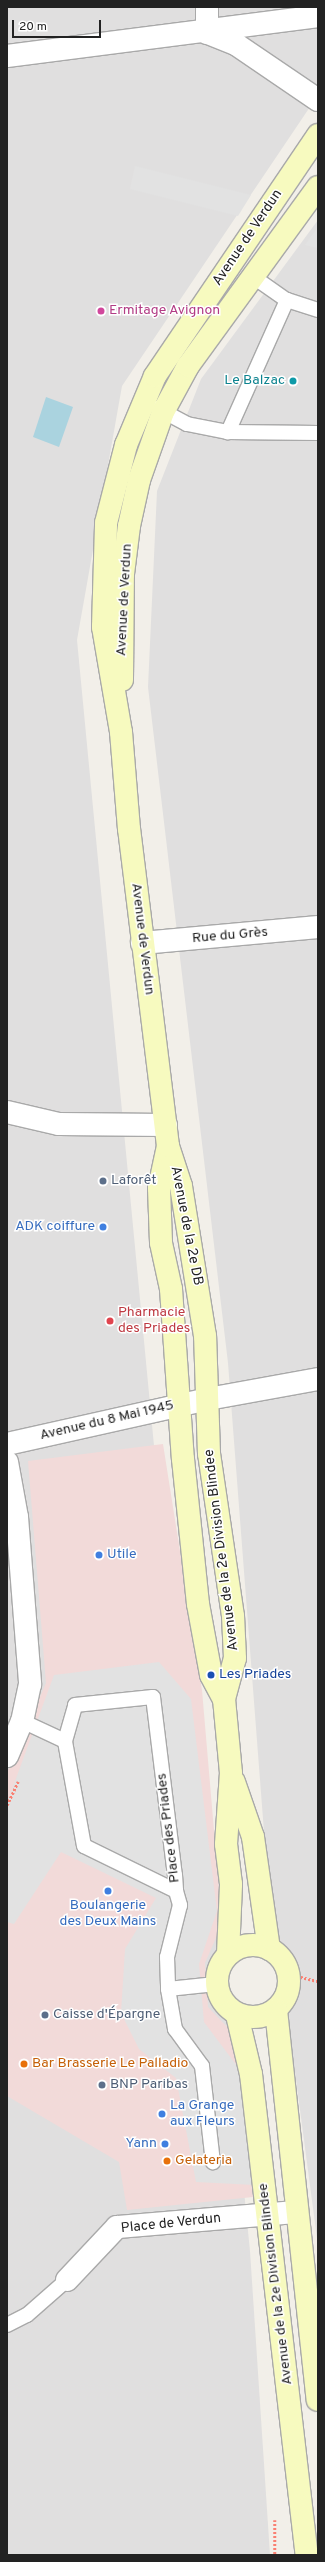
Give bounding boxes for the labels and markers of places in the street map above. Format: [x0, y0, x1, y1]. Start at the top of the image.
place label: Ermitage Avignon [109, 303, 221, 319]
marker: Ermitage Avignon [96, 306, 106, 316]
place label: Le Balzac [224, 373, 285, 389]
marker: Le Balzac [288, 376, 298, 386]
place label: Laforêt [111, 1173, 157, 1189]
marker: Laforêt [98, 1176, 108, 1186]
place label: ADK coiffure [15, 1219, 95, 1235]
marker: ADK coiffure [98, 1222, 108, 1232]
place label: Pharmacie des Priades [118, 1305, 190, 1338]
marker: Pharmacie des Priades [105, 1316, 115, 1326]
place label: Utile [107, 1547, 136, 1563]
marker: Utile [94, 1550, 104, 1560]
place label: Les Priades [219, 1667, 291, 1683]
marker: Les Priades [206, 1670, 216, 1680]
marker: Boulangerie des Deux Mains [103, 1886, 113, 1896]
place label: Boulangerie des Deux Mains [60, 1898, 156, 1930]
place label: Caisse d'Épargne [53, 2007, 160, 2023]
marker: Caisse d'Épargne [40, 2010, 50, 2020]
place label: Bar Brasserie Le Palladio [32, 2056, 188, 2072]
marker: Bar Brasserie Le Palladio [19, 2059, 29, 2069]
place label: BNP Paribas [110, 2077, 188, 2093]
marker: BNP Paribas [97, 2080, 107, 2090]
place label: La Grange aux Fleurs [170, 2098, 235, 2130]
marker: La Grange aux Fleurs [157, 2109, 167, 2119]
place label: Yann [126, 2136, 157, 2152]
marker: Yann [160, 2139, 170, 2149]
place label: Gelateria [175, 2153, 232, 2169]
marker: Gelateria [162, 2156, 172, 2166]

